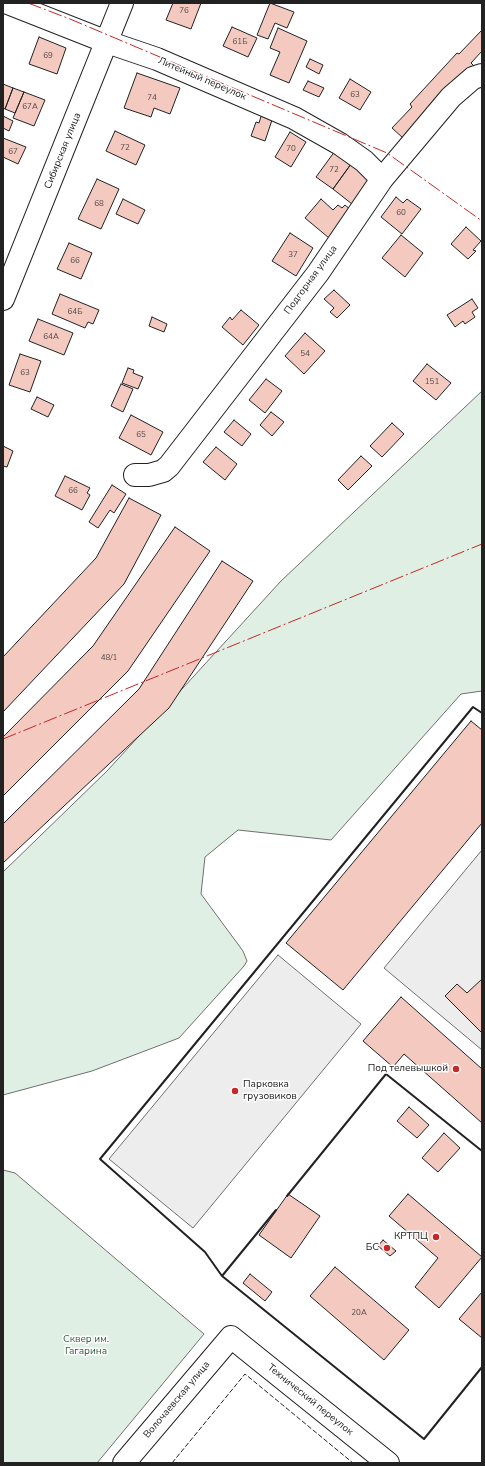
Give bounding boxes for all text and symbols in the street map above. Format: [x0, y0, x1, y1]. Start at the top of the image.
house number: 76 [179, 6, 189, 16]
house number: 61Б [233, 37, 247, 47]
house number: 69 [43, 51, 53, 61]
street label: Литейный переулок [156, 55, 248, 103]
house number: 63 [350, 90, 360, 100]
house number: 74 [147, 93, 157, 103]
house number: 67А [22, 102, 38, 112]
street label: Сибирская улица [42, 111, 84, 191]
house number: 72 [120, 143, 130, 153]
house number: 70 [286, 144, 296, 154]
house number: 67 [8, 147, 18, 157]
house number: 72 [329, 165, 339, 175]
house number: 68 [94, 199, 104, 209]
house number: 60 [396, 208, 406, 218]
street label: Подгорная улица [282, 243, 340, 317]
house number: 37 [288, 250, 298, 260]
house number: 66 [70, 256, 80, 266]
house number: 64Б [68, 307, 82, 317]
house number: 64А [43, 332, 59, 342]
house number: 54 [300, 349, 310, 359]
house number: 63 [20, 368, 30, 378]
house number: 151 [425, 377, 439, 387]
house number: 65 [136, 430, 146, 440]
house number: 66 [68, 486, 78, 496]
house number: 48/1 [101, 653, 117, 663]
place label: Под телевышкой [368, 1063, 448, 1075]
marker: Под телевышкой [451, 1064, 461, 1074]
place label: Парковка грузовиков [243, 1079, 297, 1102]
marker: Парковка грузовиков [230, 1086, 240, 1096]
place label: КРТПЦ [394, 1231, 428, 1243]
marker: КРТПЦ [431, 1232, 441, 1242]
place label: БС [366, 1242, 379, 1254]
marker: БС [382, 1243, 392, 1253]
house number: 20А [351, 1308, 367, 1318]
park label: Сквер им. Гагарина [63, 1334, 109, 1358]
street label: Волочаевская улица [141, 1359, 213, 1441]
street label: Технический переулок [265, 1362, 355, 1438]

